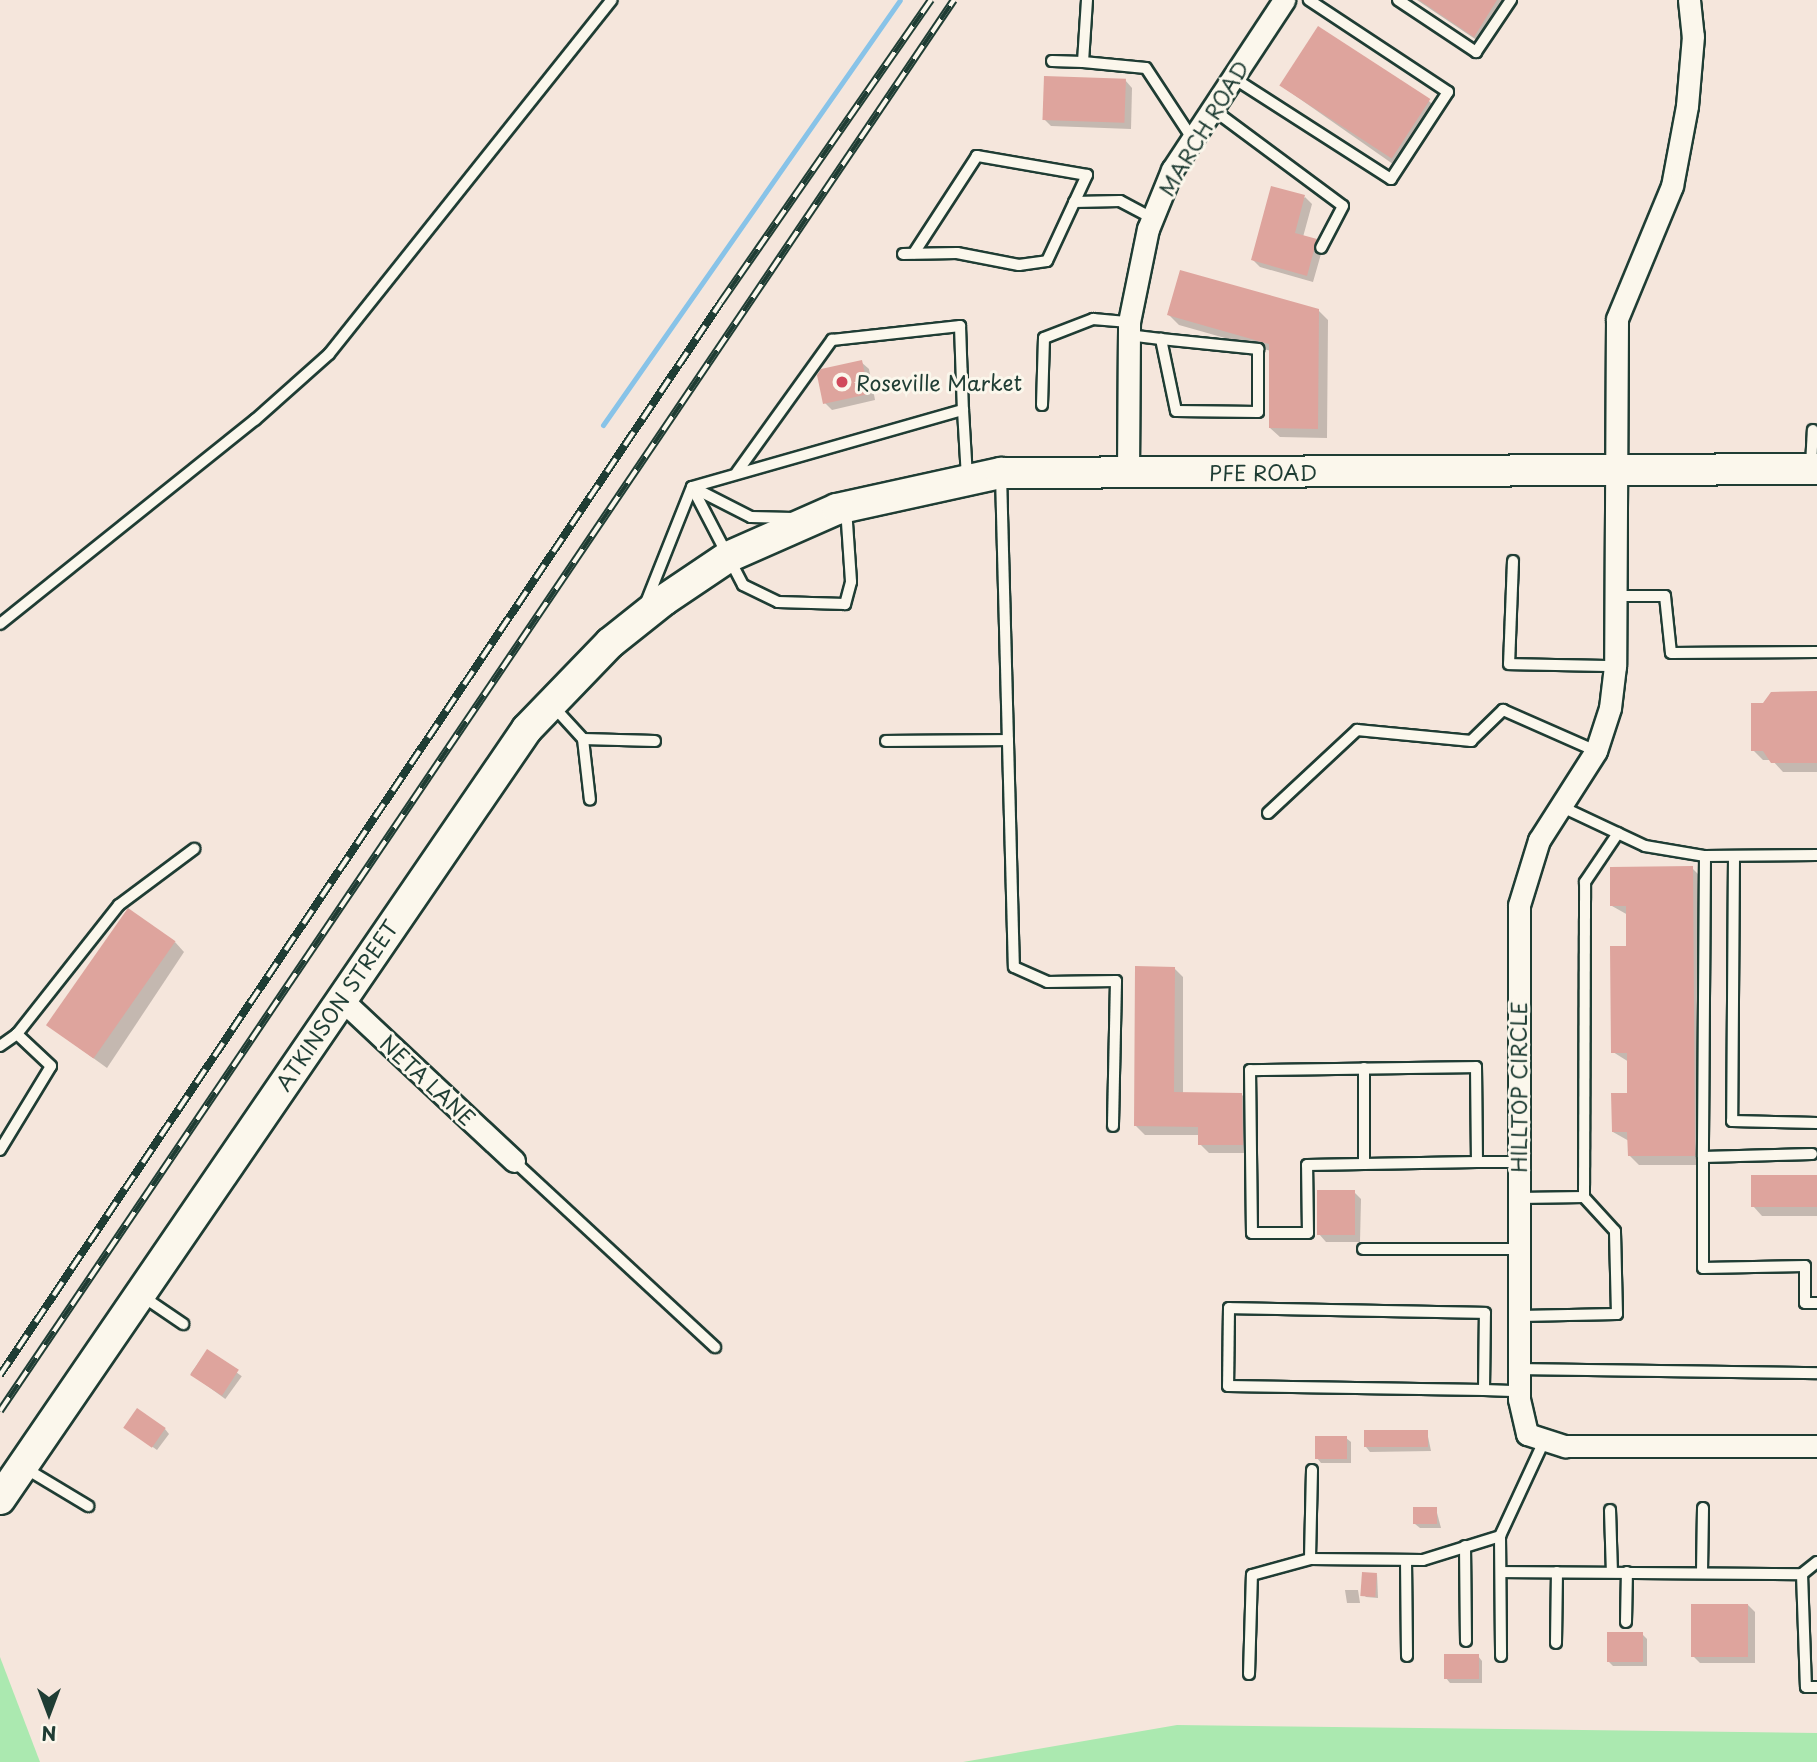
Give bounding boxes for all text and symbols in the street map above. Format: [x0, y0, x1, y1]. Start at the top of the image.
street label: MARCH ROAD [1152, 55, 1254, 201]
place label: Roseville Market [856, 369, 1022, 395]
marker: Roseville Market [834, 374, 850, 390]
street label: PFE ROAD [1208, 459, 1318, 485]
street label: ATKINSON STREET [269, 914, 403, 1096]
street label: HILLTOP CIRCLE [1505, 1000, 1531, 1174]
street label: NETA LANE [375, 1029, 481, 1131]
north arrow [14, 1678, 84, 1748]
text: N [41, 1720, 57, 1748]

